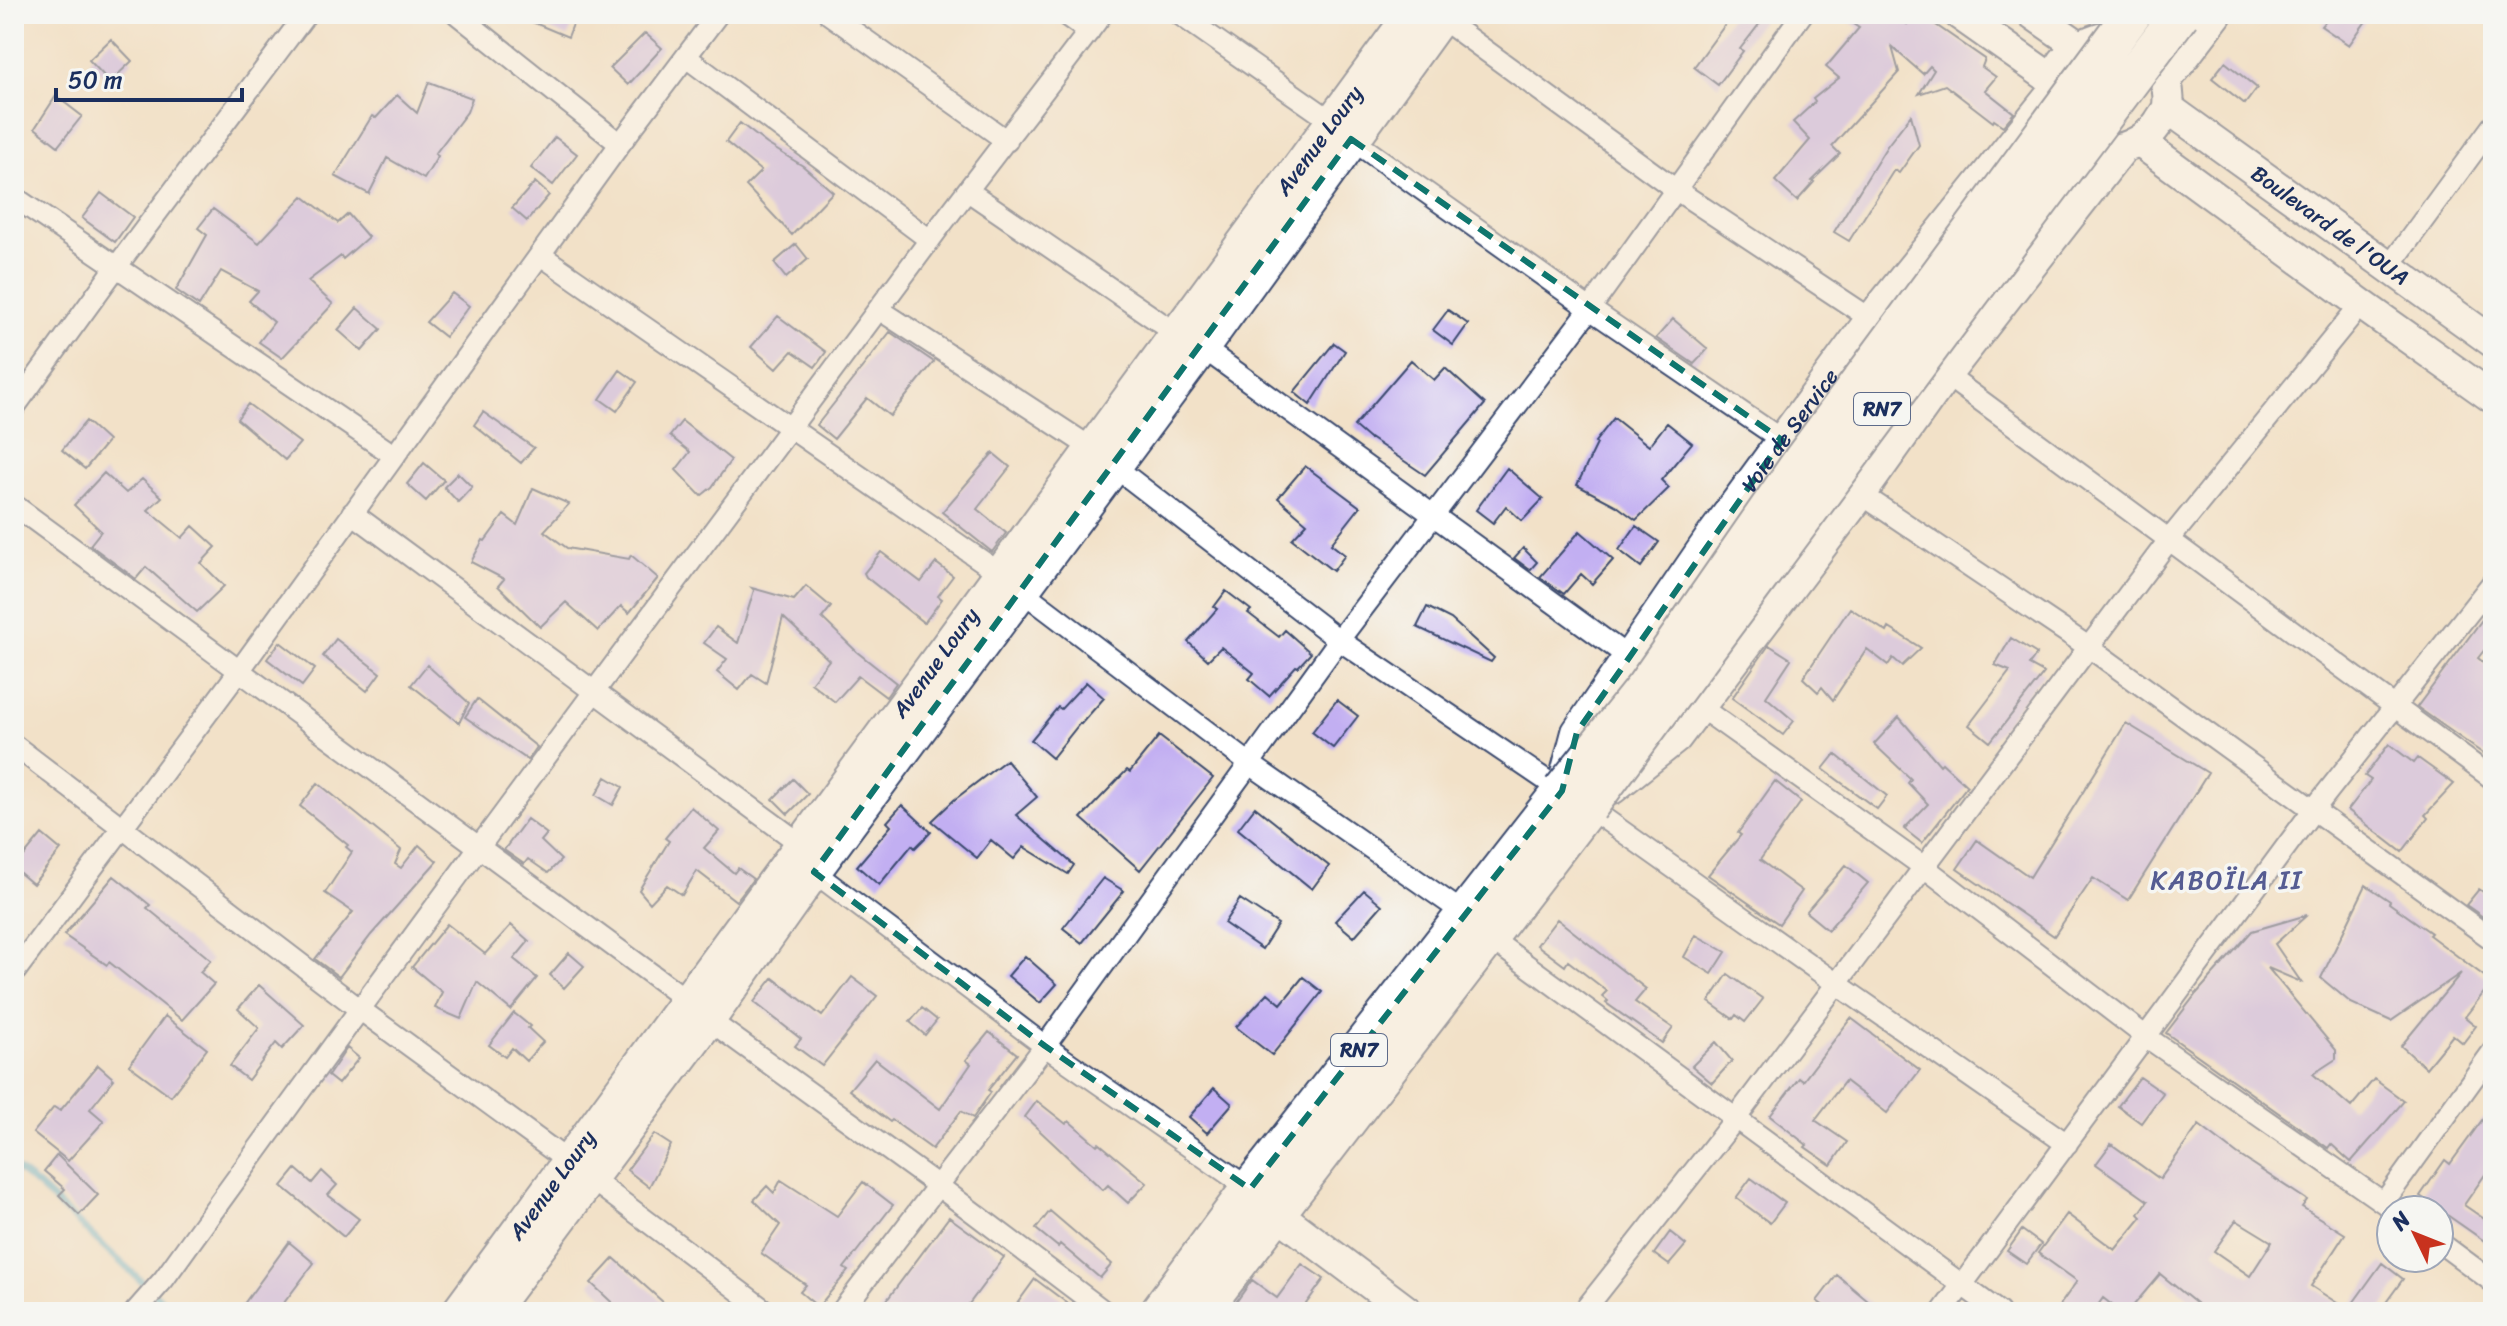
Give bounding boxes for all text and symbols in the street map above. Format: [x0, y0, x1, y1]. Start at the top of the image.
scale bar [56, 52, 242, 102]
text: 50 m [68, 59, 123, 101]
street label: Avenue Loury [1264, 76, 1373, 205]
street label: Boulevard de l'OUA [2243, 155, 2418, 296]
street label: Voie de Service [1731, 360, 1849, 501]
road number: RN7 [1854, 393, 1910, 425]
street label: Avenue Loury [881, 598, 990, 727]
district label: KABOÏLA II [2151, 857, 2303, 903]
road number: RN7 [1331, 1034, 1387, 1066]
street label: Avenue Loury [497, 1121, 606, 1250]
north arrow [2375, 1194, 2455, 1274]
text: N [2381, 1201, 2421, 1240]

